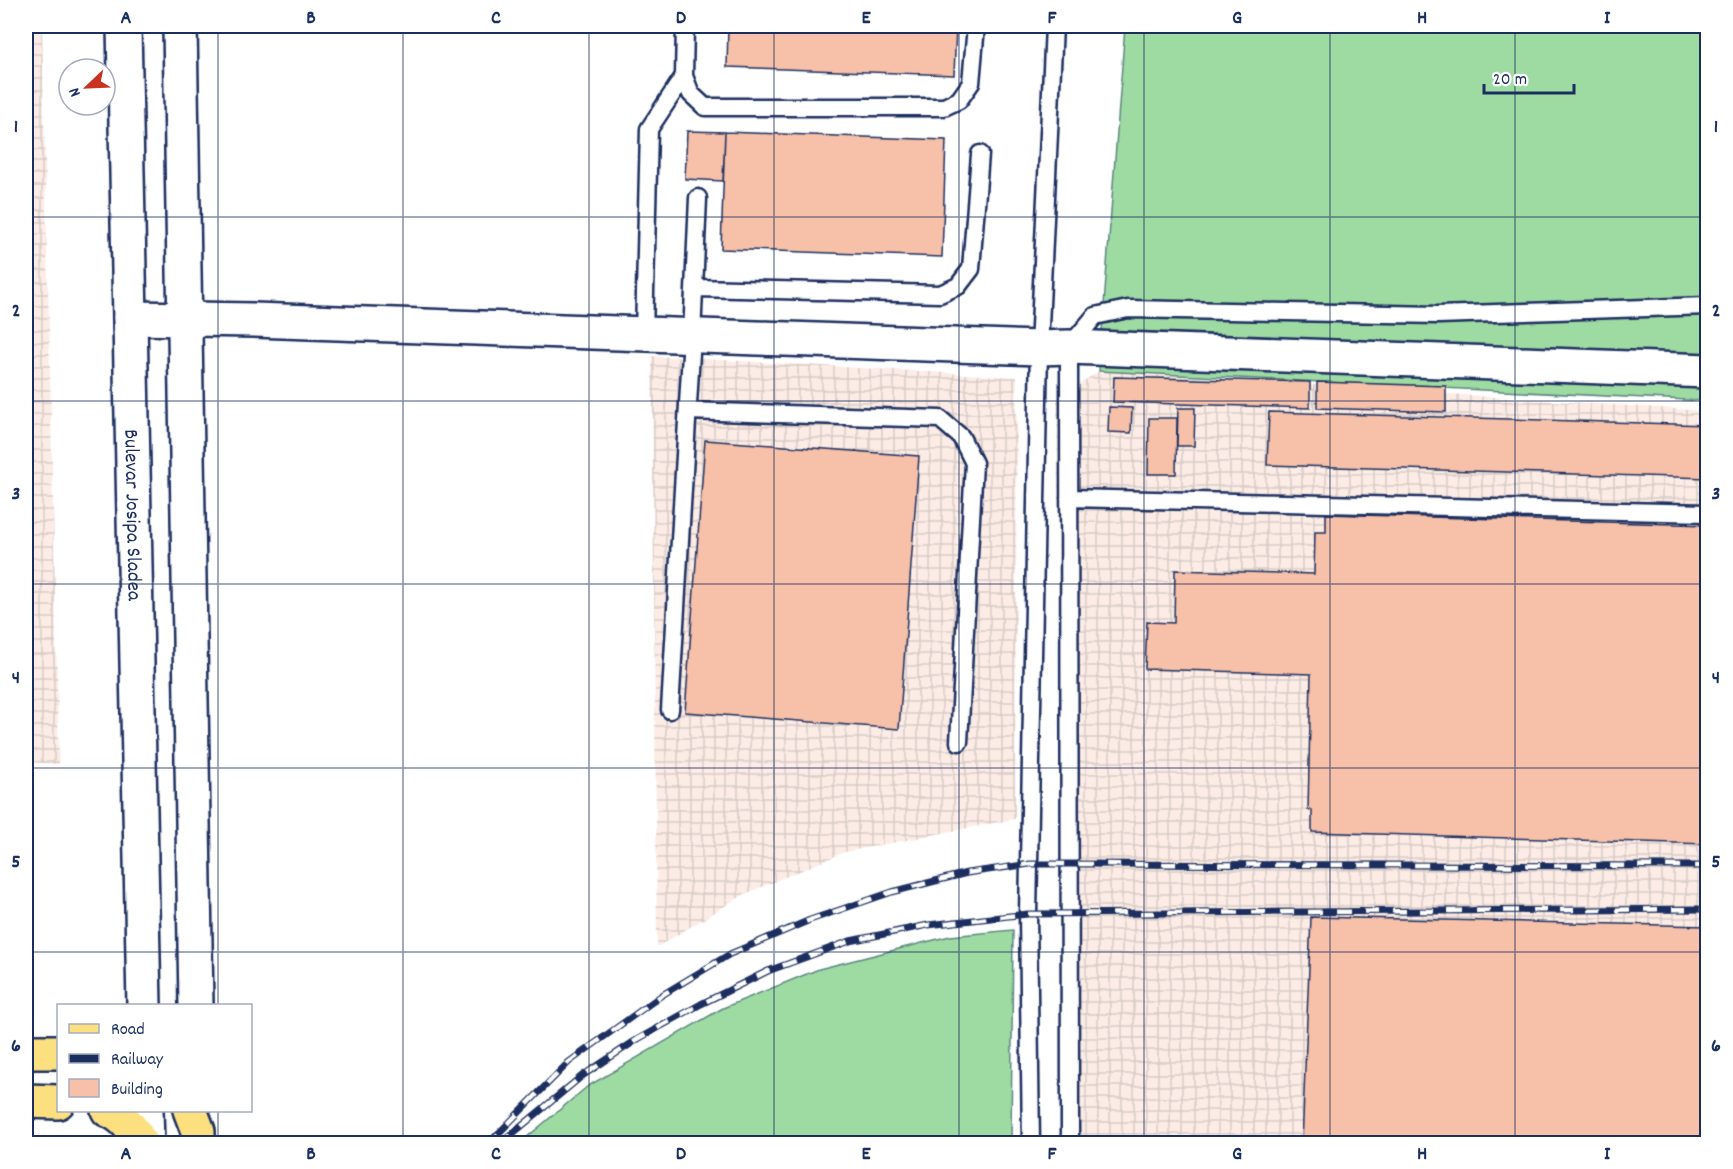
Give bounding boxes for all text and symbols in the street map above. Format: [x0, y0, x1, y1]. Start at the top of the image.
text: A [121, 5, 132, 33]
text: B [306, 5, 316, 33]
text: C [491, 5, 501, 33]
text: D [676, 5, 687, 33]
text: E [861, 5, 871, 33]
text: F [1048, 5, 1058, 33]
text: G [1232, 5, 1242, 33]
text: H [1417, 5, 1427, 33]
text: I [1604, 5, 1611, 33]
north arrow [57, 57, 117, 117]
scale bar [1484, 57, 1574, 95]
text: 20 m [1493, 68, 1527, 93]
text: N [63, 84, 88, 100]
text: 1 [14, 114, 18, 142]
text: 1 [1714, 114, 1718, 142]
text: 2 [12, 298, 20, 326]
text: 2 [1712, 298, 1720, 326]
street label: Bulevar Josipa Sladea [114, 429, 148, 602]
text: 3 [12, 481, 20, 509]
text: 3 [1712, 481, 1720, 509]
text: 4 [12, 665, 20, 693]
text: 4 [1712, 665, 1720, 693]
text: 5 [11, 849, 21, 877]
text: 5 [1711, 849, 1721, 877]
legend [57, 1004, 252, 1112]
text: Road [111, 1018, 145, 1043]
text: 6 [11, 1033, 21, 1061]
text: 6 [1711, 1033, 1721, 1061]
text: Railway [111, 1048, 164, 1073]
text: Building [111, 1078, 163, 1103]
text: A [121, 1141, 132, 1169]
text: B [306, 1141, 316, 1169]
text: C [491, 1141, 501, 1169]
text: D [676, 1141, 687, 1169]
text: E [861, 1141, 871, 1169]
text: F [1048, 1141, 1058, 1169]
text: G [1232, 1141, 1242, 1169]
text: H [1417, 1141, 1427, 1169]
text: I [1604, 1141, 1611, 1169]

